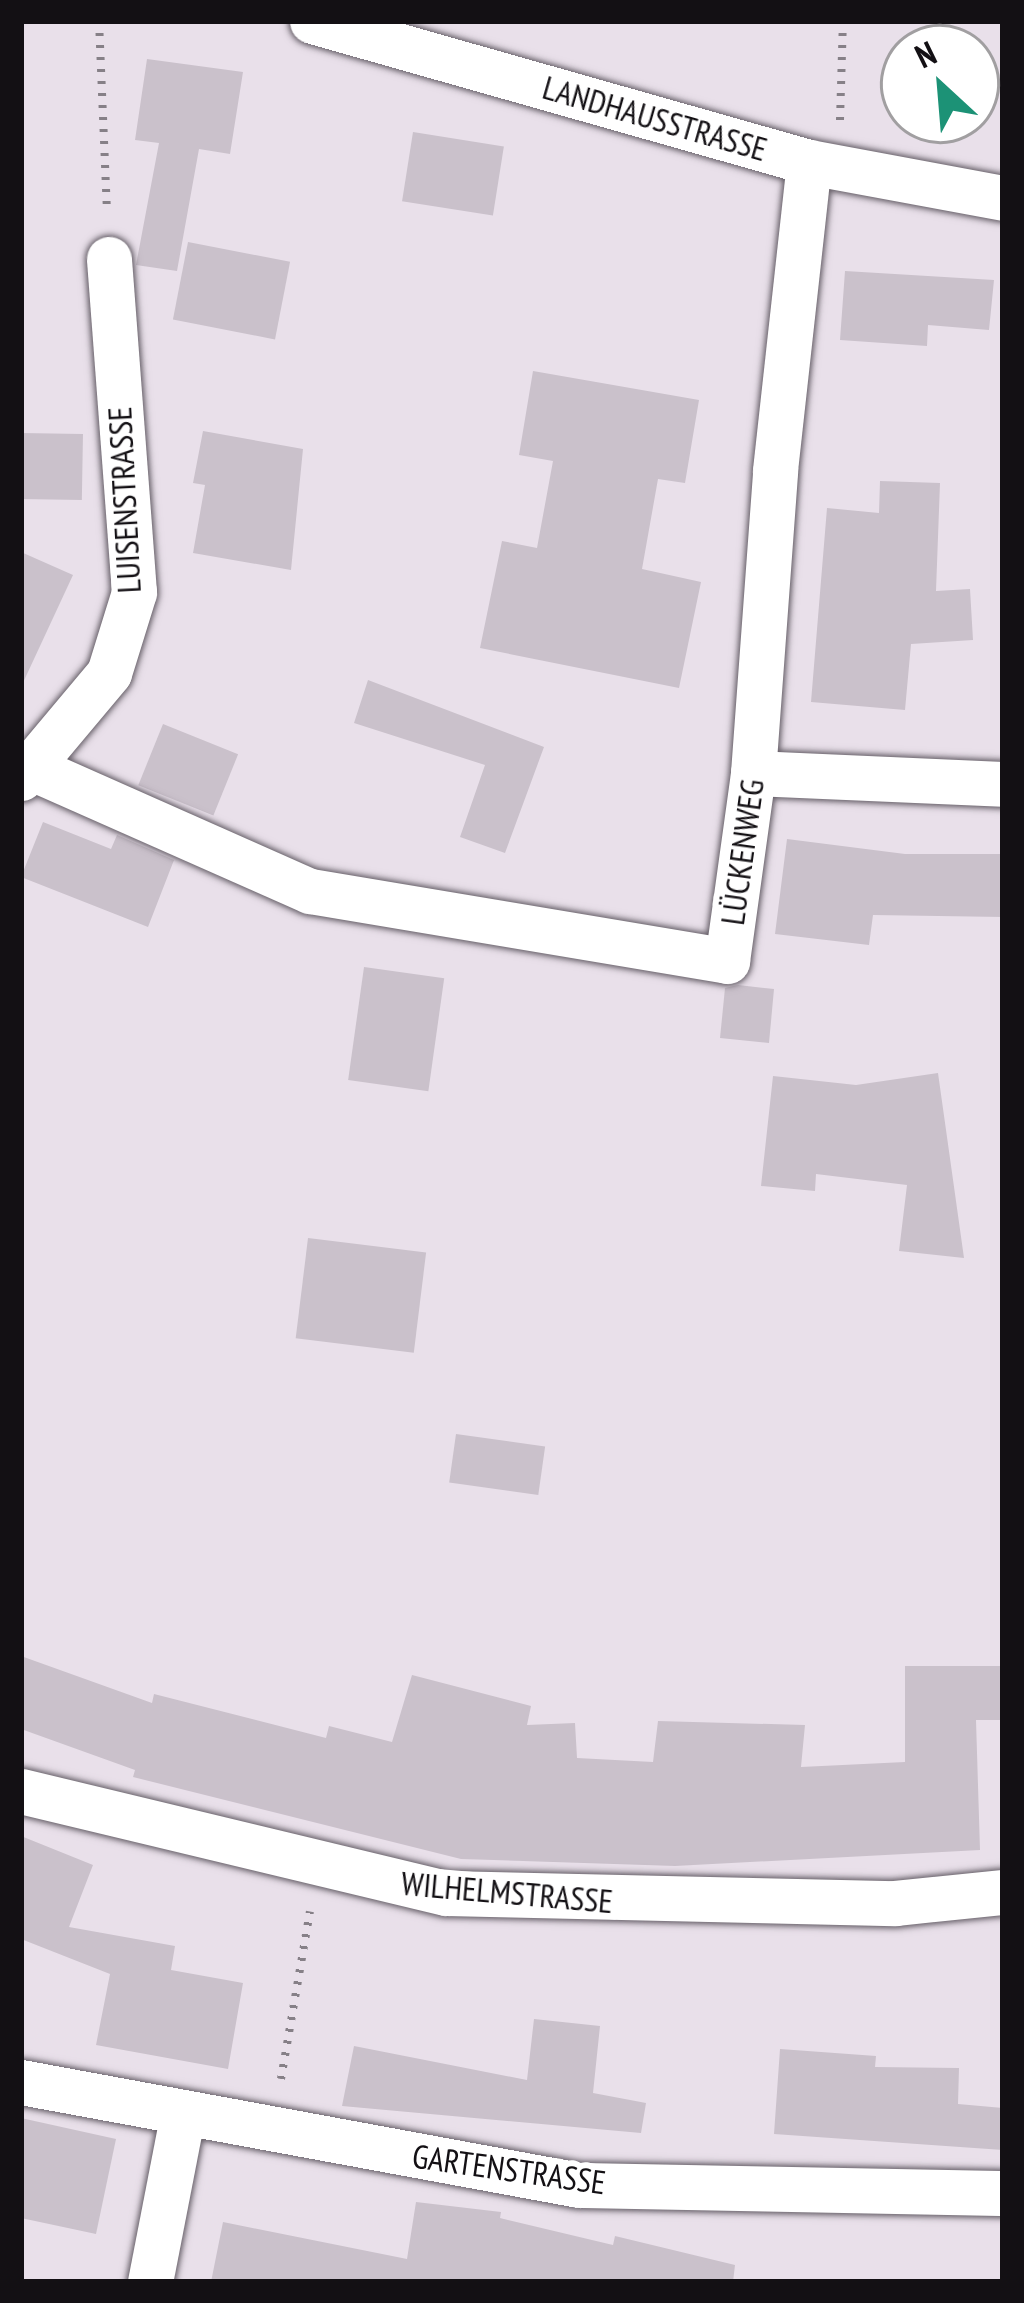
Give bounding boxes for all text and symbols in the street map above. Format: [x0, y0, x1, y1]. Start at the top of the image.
north arrow [880, 24, 1000, 144]
text: N [908, 31, 943, 77]
street label: LANDHAUSSTRASSE [538, 67, 772, 169]
street label: LUISENSTRASSE [99, 406, 149, 594]
street label: LÜCKENWEG [712, 777, 772, 927]
street label: WILHELMSTRASSE [400, 1863, 614, 1921]
street label: GARTENSTRASSE [410, 2136, 608, 2202]

